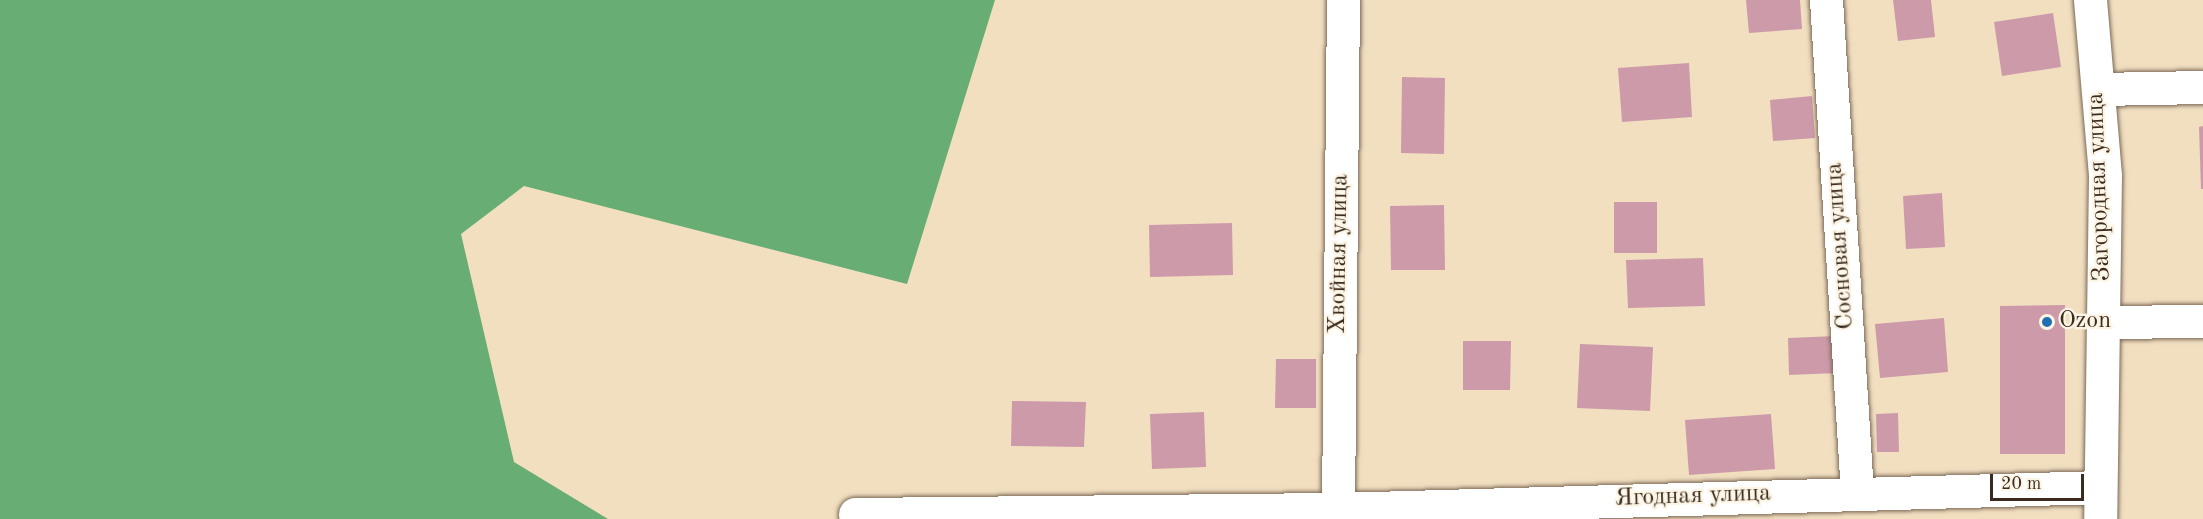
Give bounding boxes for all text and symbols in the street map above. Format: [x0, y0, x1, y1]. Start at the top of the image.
street label: Загородная улица [2082, 92, 2118, 282]
street label: Сосновая улица [1821, 161, 1861, 331]
street label: Хвойная улица [1324, 174, 1356, 334]
place label: Ozon [2059, 308, 2111, 336]
marker: Ozon [2040, 315, 2054, 329]
scale bar [1993, 462, 2088, 500]
text: 20 m [2001, 475, 2041, 493]
street label: Ягодная улица [1615, 480, 1771, 514]

